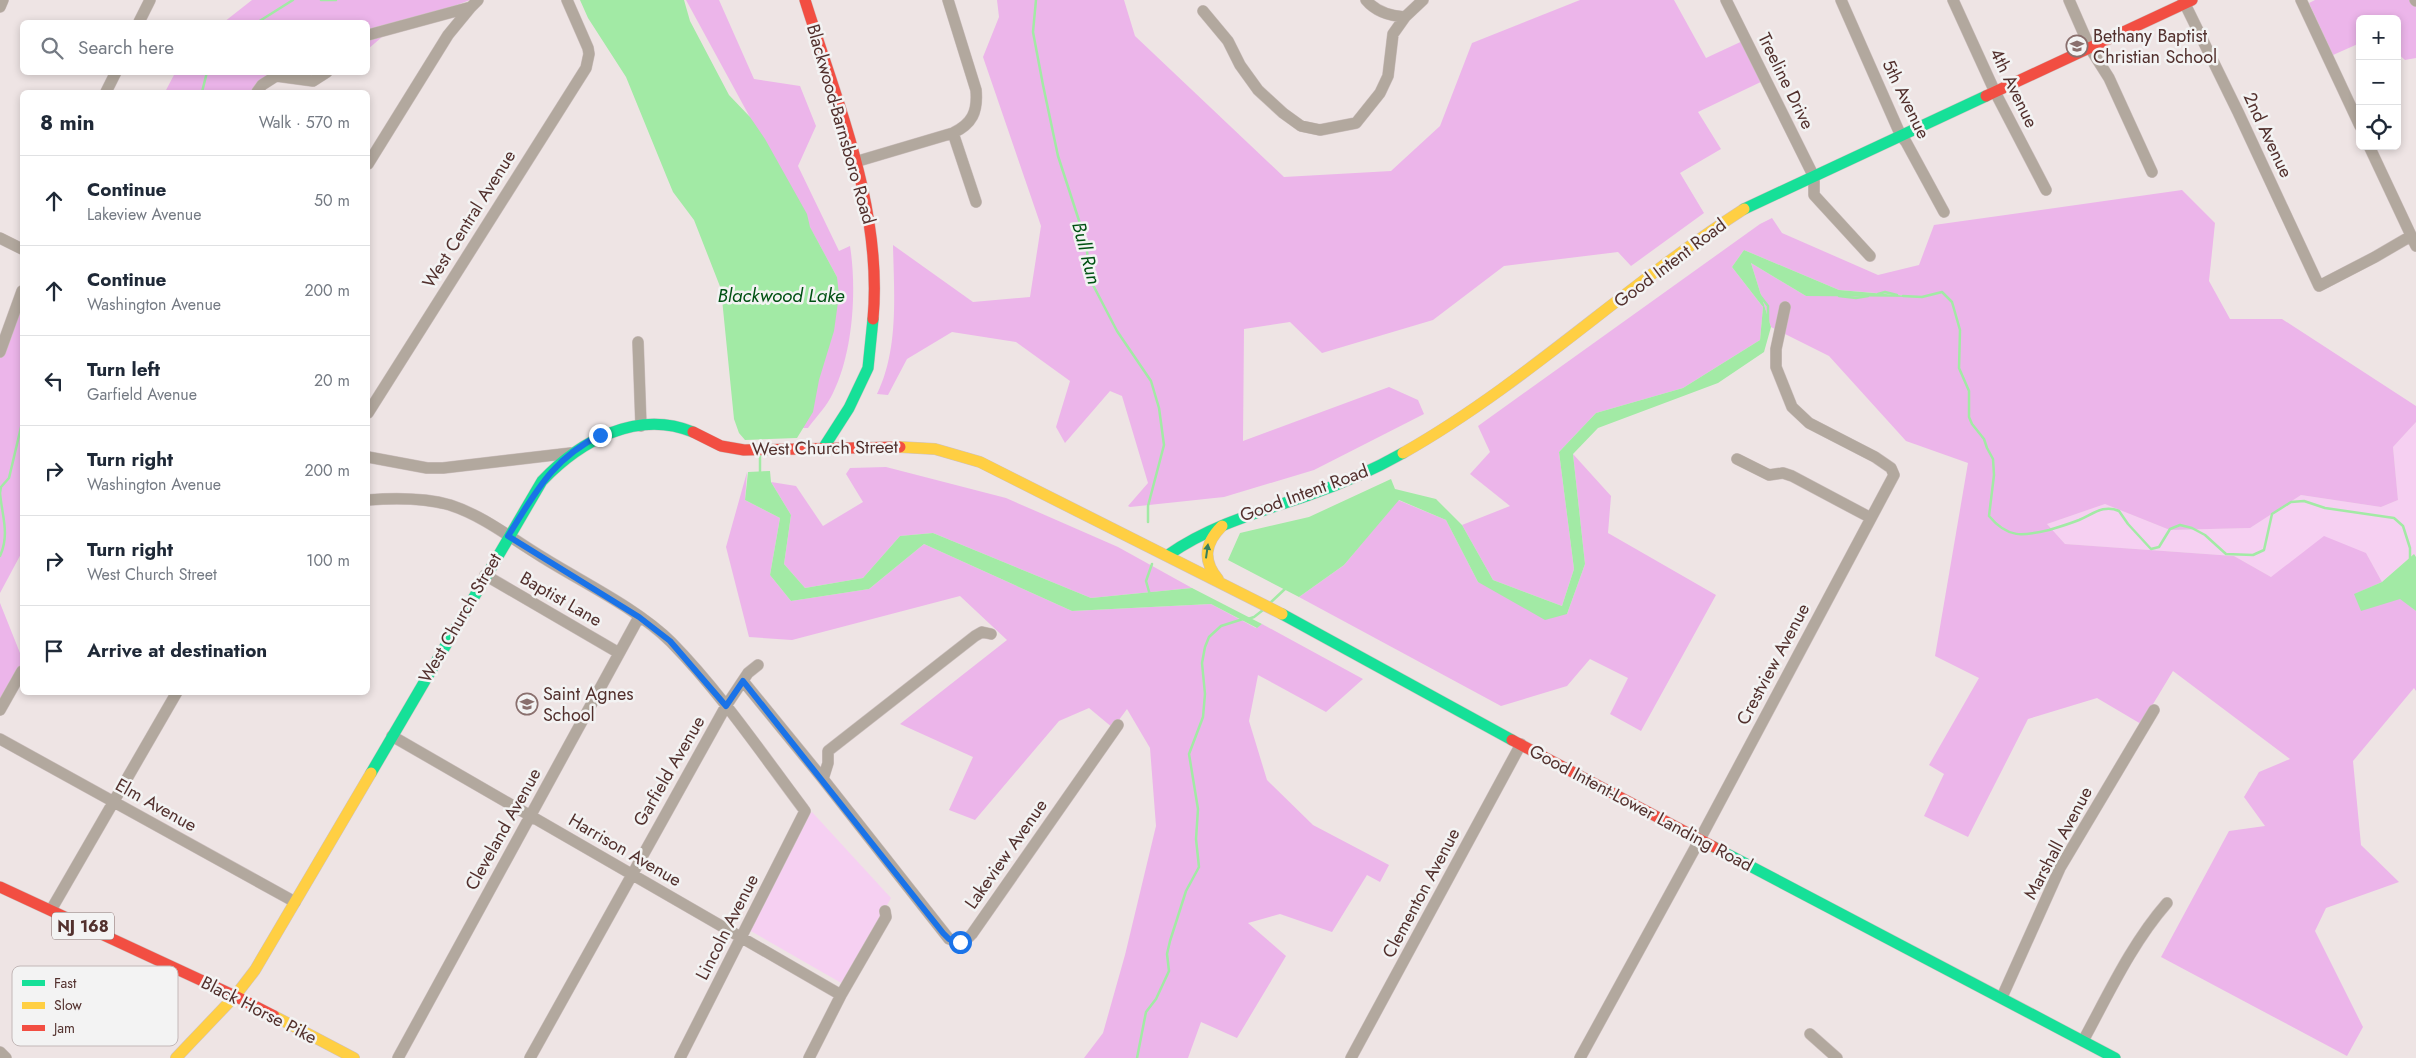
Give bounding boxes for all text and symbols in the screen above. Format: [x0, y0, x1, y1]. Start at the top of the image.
map controls [2356, 15, 2401, 150]
button: + [2356, 15, 2401, 60]
search box [20, 20, 370, 75]
street label: Blackwood-Barnsboro Road [800, 21, 882, 227]
place label: Bethany Baptist Christian School [2093, 23, 2217, 70]
street label: Treeline Drive [1751, 28, 1821, 134]
icon: search [38, 34, 66, 62]
text: Search here [78, 34, 174, 61]
school or university icon: Bethany Baptist Christian School [2065, 34, 2089, 58]
street label: 4th Avenue [1984, 44, 2044, 132]
street label: 5th Avenue [1876, 55, 1936, 143]
button: − [2356, 60, 2401, 105]
street label: 2nd Avenue [2237, 88, 2299, 182]
button: locate [2356, 105, 2401, 150]
text: 8 min [40, 108, 95, 138]
text: Walk · 570 m [259, 111, 350, 134]
street label: West Central Avenue [416, 145, 522, 293]
text: Continue [87, 176, 166, 203]
icon: ahead [40, 187, 68, 215]
text: 50 m [314, 189, 350, 212]
text: Lakeview Avenue [87, 203, 201, 226]
street label: Good Intent Road [1608, 212, 1732, 314]
water label: Bull Run [1065, 219, 1108, 287]
text: Continue [87, 266, 166, 293]
icon: ahead [40, 277, 68, 305]
text: 200 m [304, 279, 350, 302]
water label: Blackwood Lake [717, 282, 845, 309]
text: Washington Avenue [87, 293, 221, 316]
text: Turn left [87, 356, 160, 383]
icon: left [40, 367, 68, 395]
text: 20 m [314, 369, 350, 392]
text: Garfield Avenue [87, 383, 197, 406]
route end [589, 424, 612, 447]
street label: West Church Street [752, 434, 899, 462]
text: Turn right [87, 446, 173, 473]
icon: right [40, 457, 68, 485]
street label: Good Intent Road [1236, 458, 1372, 528]
text: 200 m [304, 459, 350, 482]
text: Washington Avenue [87, 473, 221, 496]
text: Turn right [87, 536, 173, 563]
one-way arrow [1203, 543, 1211, 559]
icon: right [40, 547, 68, 575]
street label: West Church Street [412, 548, 508, 688]
text: 100 m [306, 549, 350, 572]
text: West Church Street [87, 563, 217, 586]
street label: Baptist Lane [515, 565, 607, 633]
street label: Crestview Avenue [1730, 599, 1816, 729]
icon: arrive [40, 637, 68, 665]
text: Arrive at destination [87, 637, 267, 664]
place label: Saint Agnes School [543, 681, 634, 728]
school or university icon: Saint Agnes School [515, 692, 539, 716]
street label: Garfield Avenue [627, 711, 711, 831]
street label: Good Intent-Lower Landing Road [1525, 738, 1757, 878]
street label: Cleveland Avenue [459, 763, 547, 895]
street label: Elm Avenue [111, 772, 201, 838]
street label: Marshall Avenue [2017, 782, 2099, 904]
street label: Lakeview Avenue [958, 794, 1054, 914]
street label: Harrison Avenue [564, 807, 686, 893]
street label: Clementon Avenue [1376, 824, 1466, 962]
street label: Lincoln Avenue [689, 870, 765, 984]
road number: NJ 168 [52, 912, 114, 939]
route start [949, 931, 972, 954]
legend [12, 966, 178, 1046]
street label: Black Horse Pike [197, 970, 321, 1050]
text: Fast [54, 973, 77, 993]
text: Slow [54, 995, 82, 1015]
text: Jam [52, 1018, 75, 1038]

